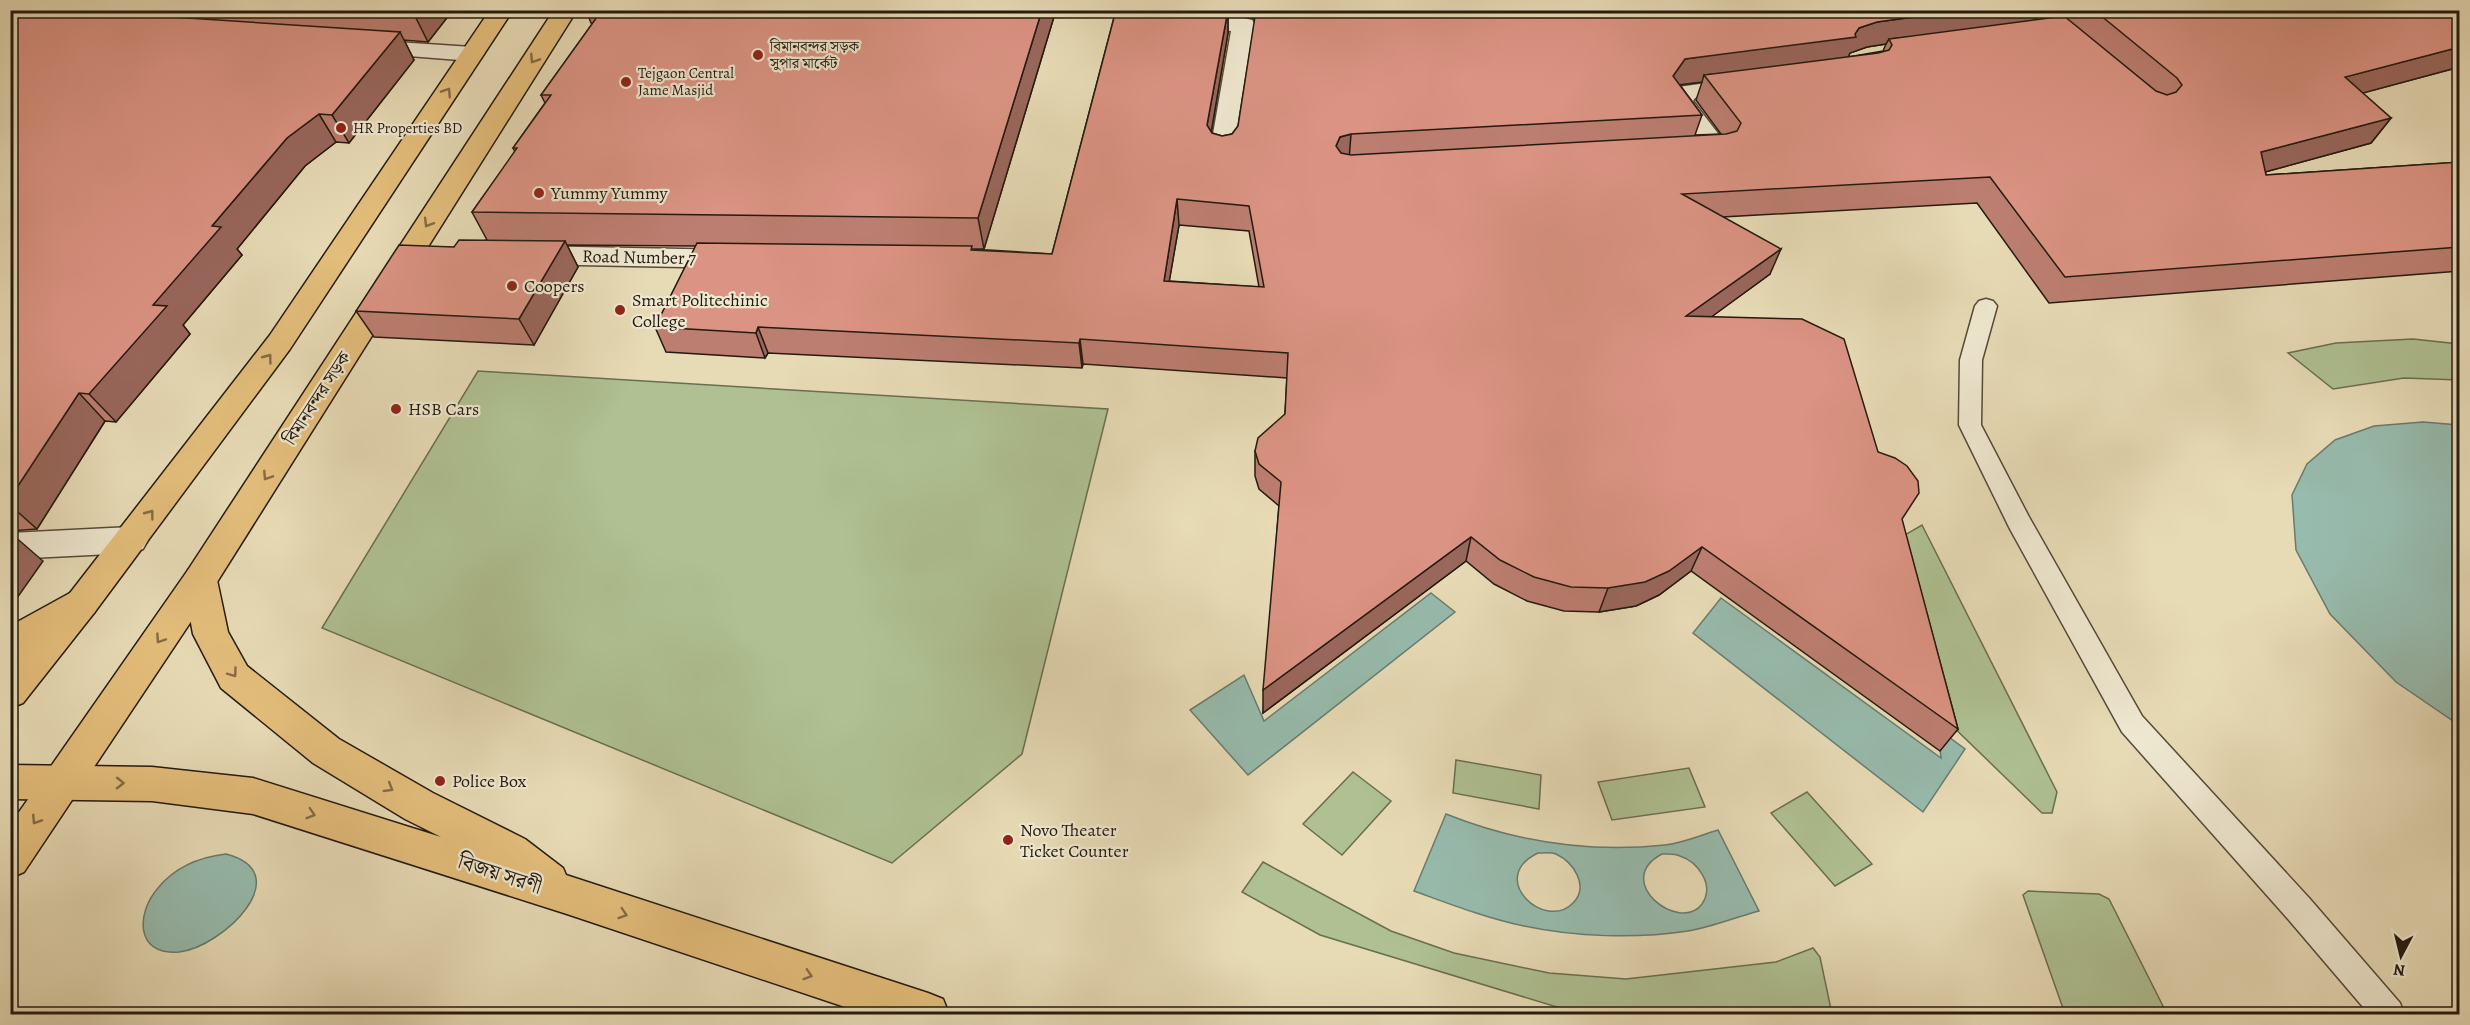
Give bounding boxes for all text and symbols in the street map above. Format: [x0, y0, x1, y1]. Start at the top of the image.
place label: বিমানবন্দর সড়ক সুপার মার্কেট [769, 36, 859, 73]
marker: বিমানবন্দর সড়ক সুপার মার্কেট [751, 48, 765, 62]
one-way arrow [531, 53, 542, 64]
place label: Tejgaon Central Jame Masjid [638, 63, 734, 100]
marker: Tejgaon Central Jame Masjid [619, 75, 633, 89]
one-way arrow [440, 88, 451, 99]
place label: HR Properties BD [353, 118, 462, 138]
marker: HR Properties BD [334, 121, 348, 135]
place label: Yummy Yummy [550, 181, 669, 205]
marker: Yummy Yummy [532, 186, 546, 200]
one-way arrow [424, 217, 436, 227]
street label: Road Number 7 [582, 244, 697, 270]
place label: Coopers [524, 274, 585, 298]
marker: Coopers [505, 279, 519, 293]
place label: Smart Politechinic College [632, 288, 768, 333]
marker: Smart Politechinic College [613, 303, 627, 317]
street label: বিমানবন্দর সড়ক [277, 346, 357, 450]
one-way arrow [260, 354, 271, 365]
place label: HSB Cars [408, 397, 479, 421]
marker: HSB Cars [389, 402, 403, 416]
one-way arrow [263, 469, 274, 480]
one-way arrow [143, 510, 154, 521]
one-way arrow [156, 632, 167, 643]
one-way arrow [226, 667, 237, 678]
place label: Police Box [452, 769, 527, 793]
marker: Police Box [433, 774, 447, 788]
one-way arrow [116, 777, 125, 790]
one-way arrow [383, 781, 393, 793]
one-way arrow [305, 807, 316, 820]
one-way arrow [32, 814, 43, 825]
place label: Novo Theater Ticket Counter [1020, 818, 1129, 863]
marker: Novo Theater Ticket Counter [1001, 833, 1015, 847]
street label: বিজয় সরণী [454, 847, 545, 901]
one-way arrow [617, 906, 628, 919]
north arrow [2371, 926, 2431, 986]
text: N [2392, 958, 2406, 982]
one-way arrow [802, 968, 813, 980]

